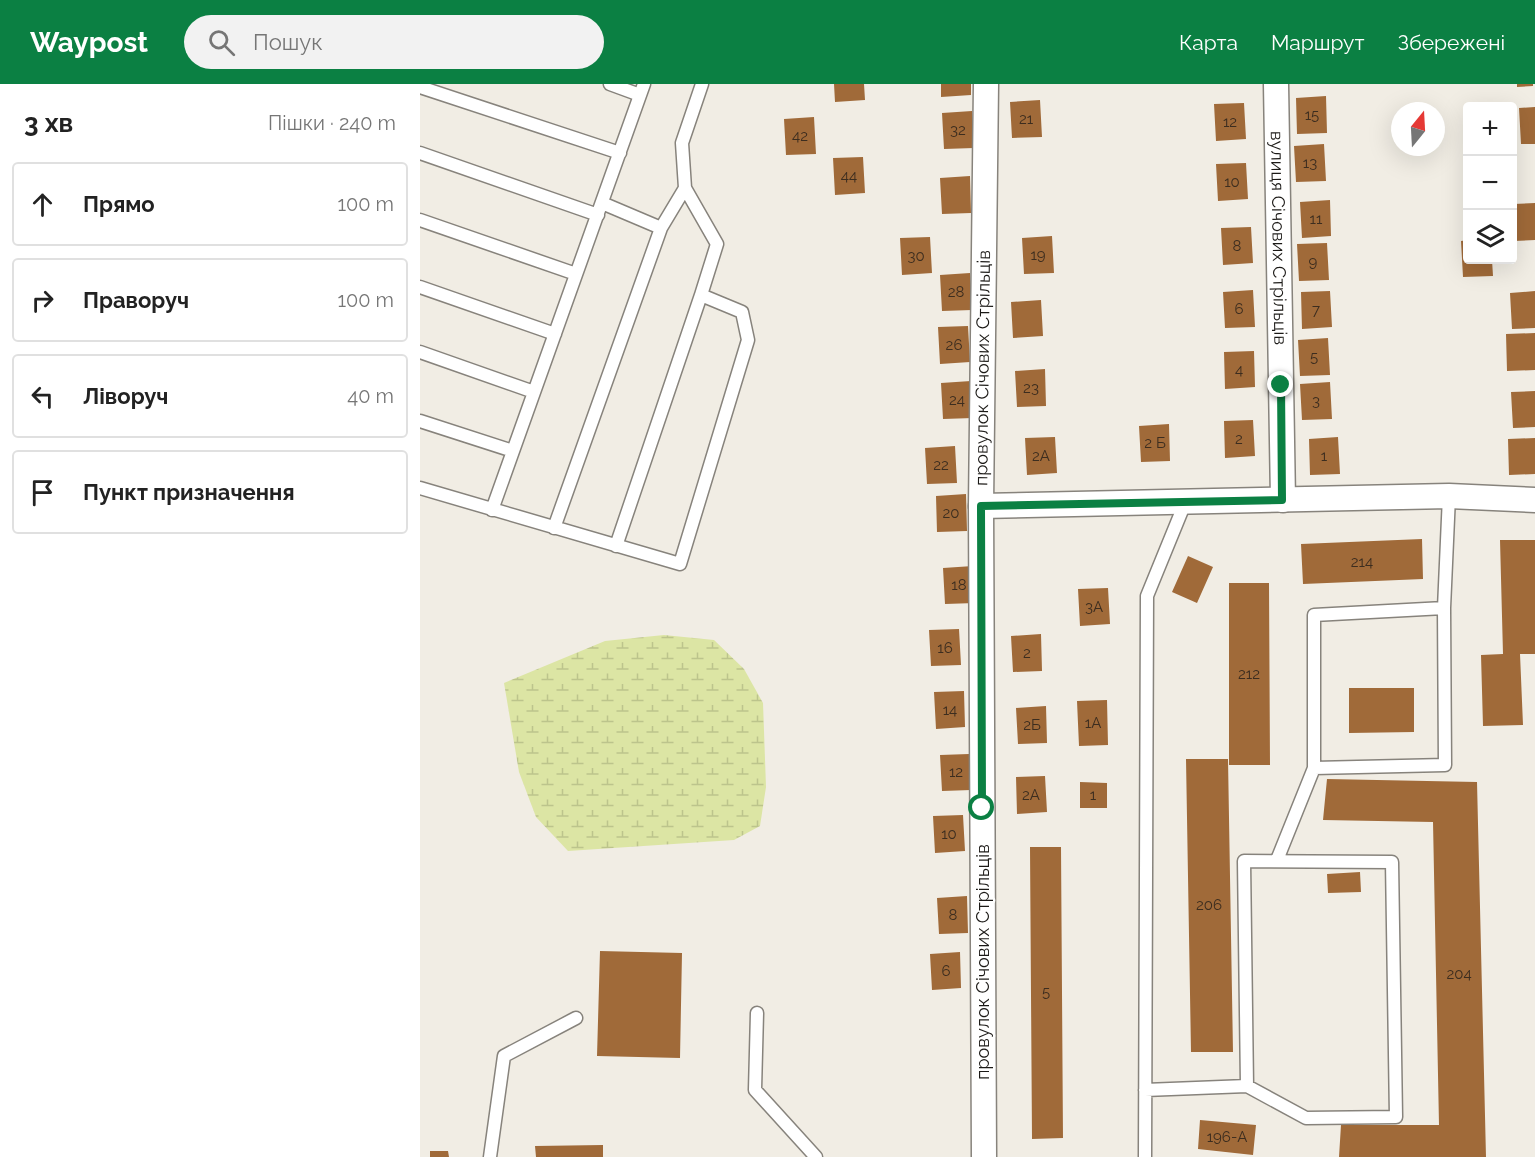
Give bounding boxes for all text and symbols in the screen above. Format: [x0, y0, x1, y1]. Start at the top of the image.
search box [184, 15, 604, 69]
text: Waypost [30, 26, 148, 59]
icon: search [205, 26, 238, 59]
text: Пошук [253, 29, 323, 55]
text: Карта [1179, 30, 1238, 55]
text: Маршрут [1271, 30, 1364, 55]
text: Збережені [1397, 30, 1505, 55]
north arrow [1391, 102, 1445, 156]
map controls [1463, 102, 1517, 264]
button: + [1463, 102, 1517, 156]
house number: 15 [1305, 106, 1319, 124]
text: 3 хв [24, 108, 73, 138]
house number: 21 [1019, 110, 1034, 128]
text: Пішки · 240 m [268, 111, 396, 135]
house number: 12 [1223, 113, 1237, 131]
house number: 32 [950, 121, 966, 139]
house number: 42 [792, 127, 808, 145]
street label: вулиця Січових Стрільців [1267, 131, 1291, 345]
house number: 13 [1303, 154, 1317, 172]
button: − [1463, 156, 1517, 210]
house number: 44 [841, 167, 857, 185]
house number: 10 [1224, 173, 1240, 191]
icon: ahead [26, 188, 59, 221]
text: Прямо [83, 191, 155, 217]
text: 100 m [337, 192, 394, 216]
house number: 11 [1310, 210, 1323, 228]
button: layers [1463, 210, 1517, 264]
house number: 8 [1233, 237, 1242, 255]
house number: 19 [1030, 246, 1046, 264]
house number: 30 [907, 247, 925, 265]
street label: провулок Січових Стрільців [970, 250, 994, 486]
house number: 9 [1309, 253, 1318, 271]
house number: 28 [948, 283, 964, 301]
icon: right [26, 284, 59, 317]
text: Праворуч [83, 287, 189, 313]
text: 100 m [337, 288, 394, 312]
house number: 6 [1234, 300, 1244, 318]
house number: 7 [1312, 301, 1320, 319]
house number: 26 [946, 336, 962, 354]
house number: 5 [1310, 348, 1318, 366]
house number: 4 [1235, 361, 1243, 379]
route end [1267, 371, 1293, 397]
house number: 23 [1023, 379, 1039, 397]
icon: left [26, 380, 59, 413]
text: Ліворуч [83, 383, 168, 409]
text: 40 m [347, 384, 394, 408]
house number: 24 [949, 391, 965, 409]
house number: 3 [1312, 392, 1320, 410]
house number: 2 [1235, 430, 1243, 448]
house number: 2 Б [1144, 434, 1166, 452]
house number: 2А [1032, 447, 1050, 465]
house number: 1 [1321, 447, 1328, 465]
house number: 22 [933, 456, 949, 474]
icon: arrive [26, 476, 59, 509]
text: Пункт призначення [83, 479, 295, 505]
house number: 20 [943, 504, 960, 522]
house number: 214 [1351, 553, 1373, 571]
house number: 18 [951, 576, 967, 594]
house number: 3А [1085, 598, 1103, 616]
house number: 16 [937, 639, 953, 657]
house number: 2 [1023, 644, 1031, 662]
house number: 212 [1238, 665, 1260, 683]
house number: 14 [943, 701, 957, 719]
house number: 1А [1085, 714, 1101, 732]
house number: 2Б [1023, 716, 1041, 734]
house number: 12 [949, 763, 963, 781]
house number: 2А [1022, 786, 1040, 804]
house number: 1 [1090, 786, 1097, 804]
route start [968, 794, 994, 820]
house number: 10 [941, 825, 957, 843]
street label: провулок Січових Стрільців [972, 844, 993, 1080]
house number: 206 [1196, 896, 1222, 914]
house number: 8 [949, 906, 958, 924]
house number: 6 [941, 962, 951, 980]
house number: 204 [1446, 965, 1472, 983]
house number: 5 [1042, 983, 1050, 1001]
house number: 196-А [1207, 1128, 1247, 1146]

